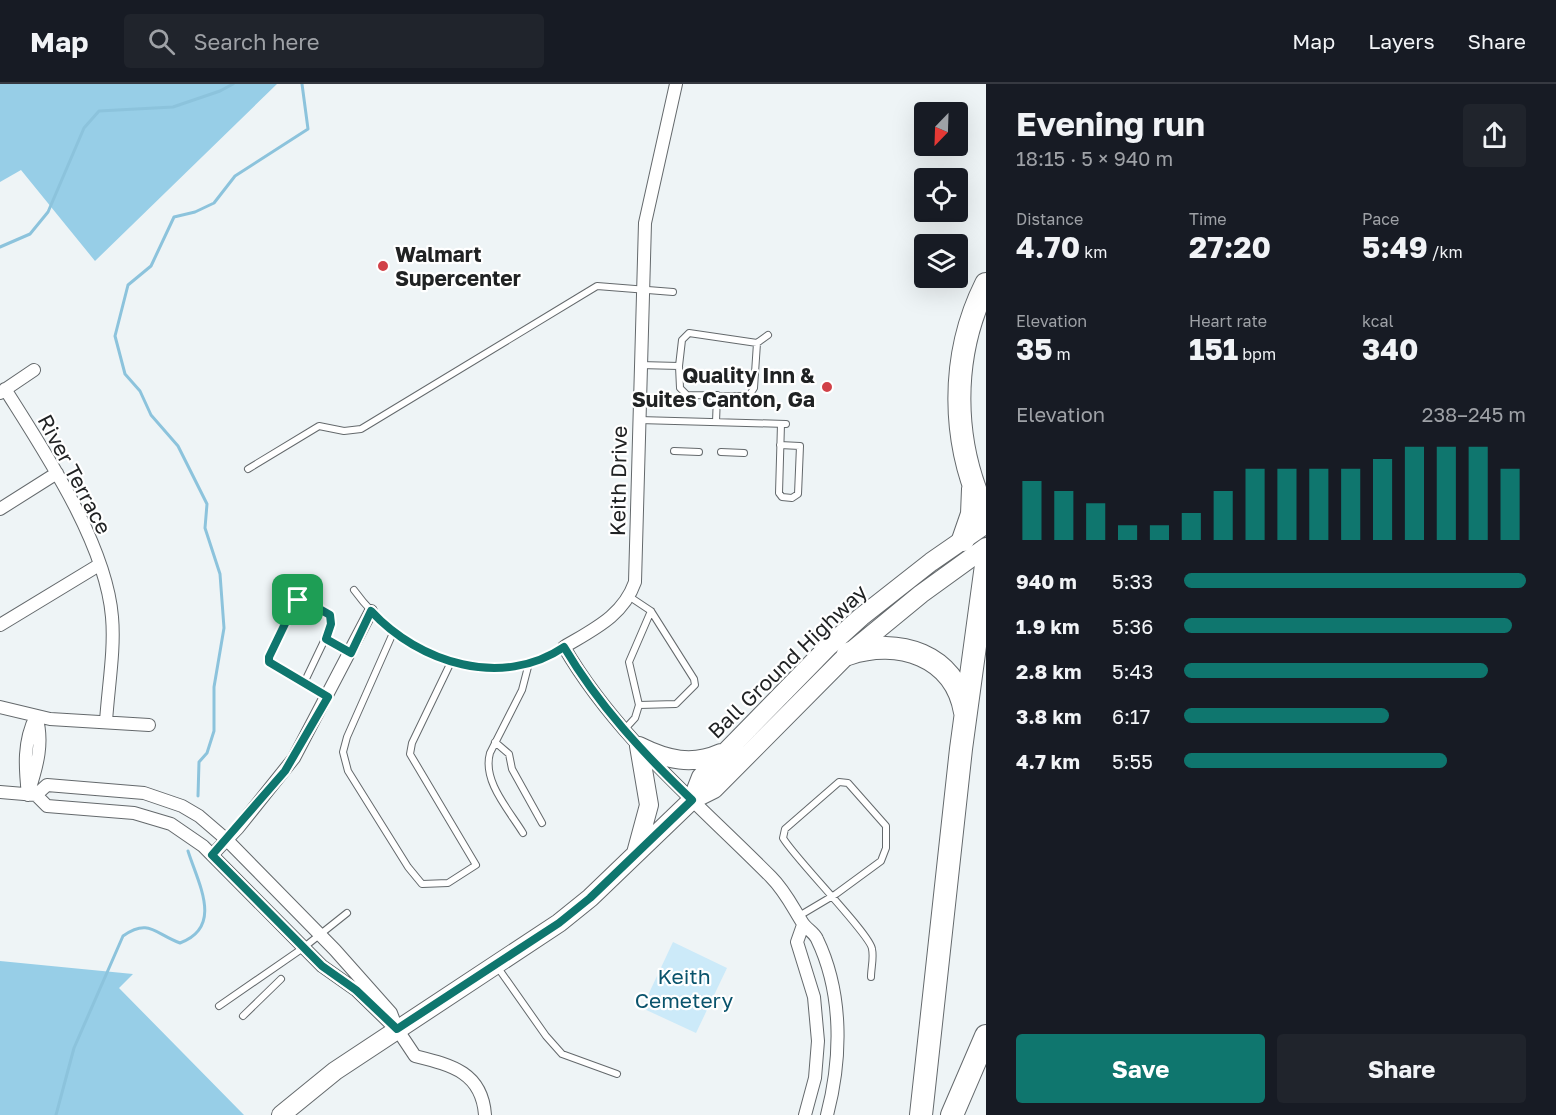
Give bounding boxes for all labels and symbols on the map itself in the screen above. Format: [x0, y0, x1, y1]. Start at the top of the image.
north arrow [914, 102, 968, 156]
place label: Walmart Supercenter [395, 241, 521, 291]
marker: Walmart Supercenter [376, 259, 390, 273]
place label: Quality Inn & Suites Canton, Ga [632, 362, 815, 412]
marker: Quality Inn & Suites Canton, Ga [820, 380, 834, 394]
street label: River Terrace [33, 410, 117, 538]
street label: Keith Drive [604, 426, 632, 536]
pin [272, 574, 323, 625]
street label: Ball Ground Highway [702, 578, 872, 744]
park label: Keith Cemetery [635, 963, 733, 1013]

